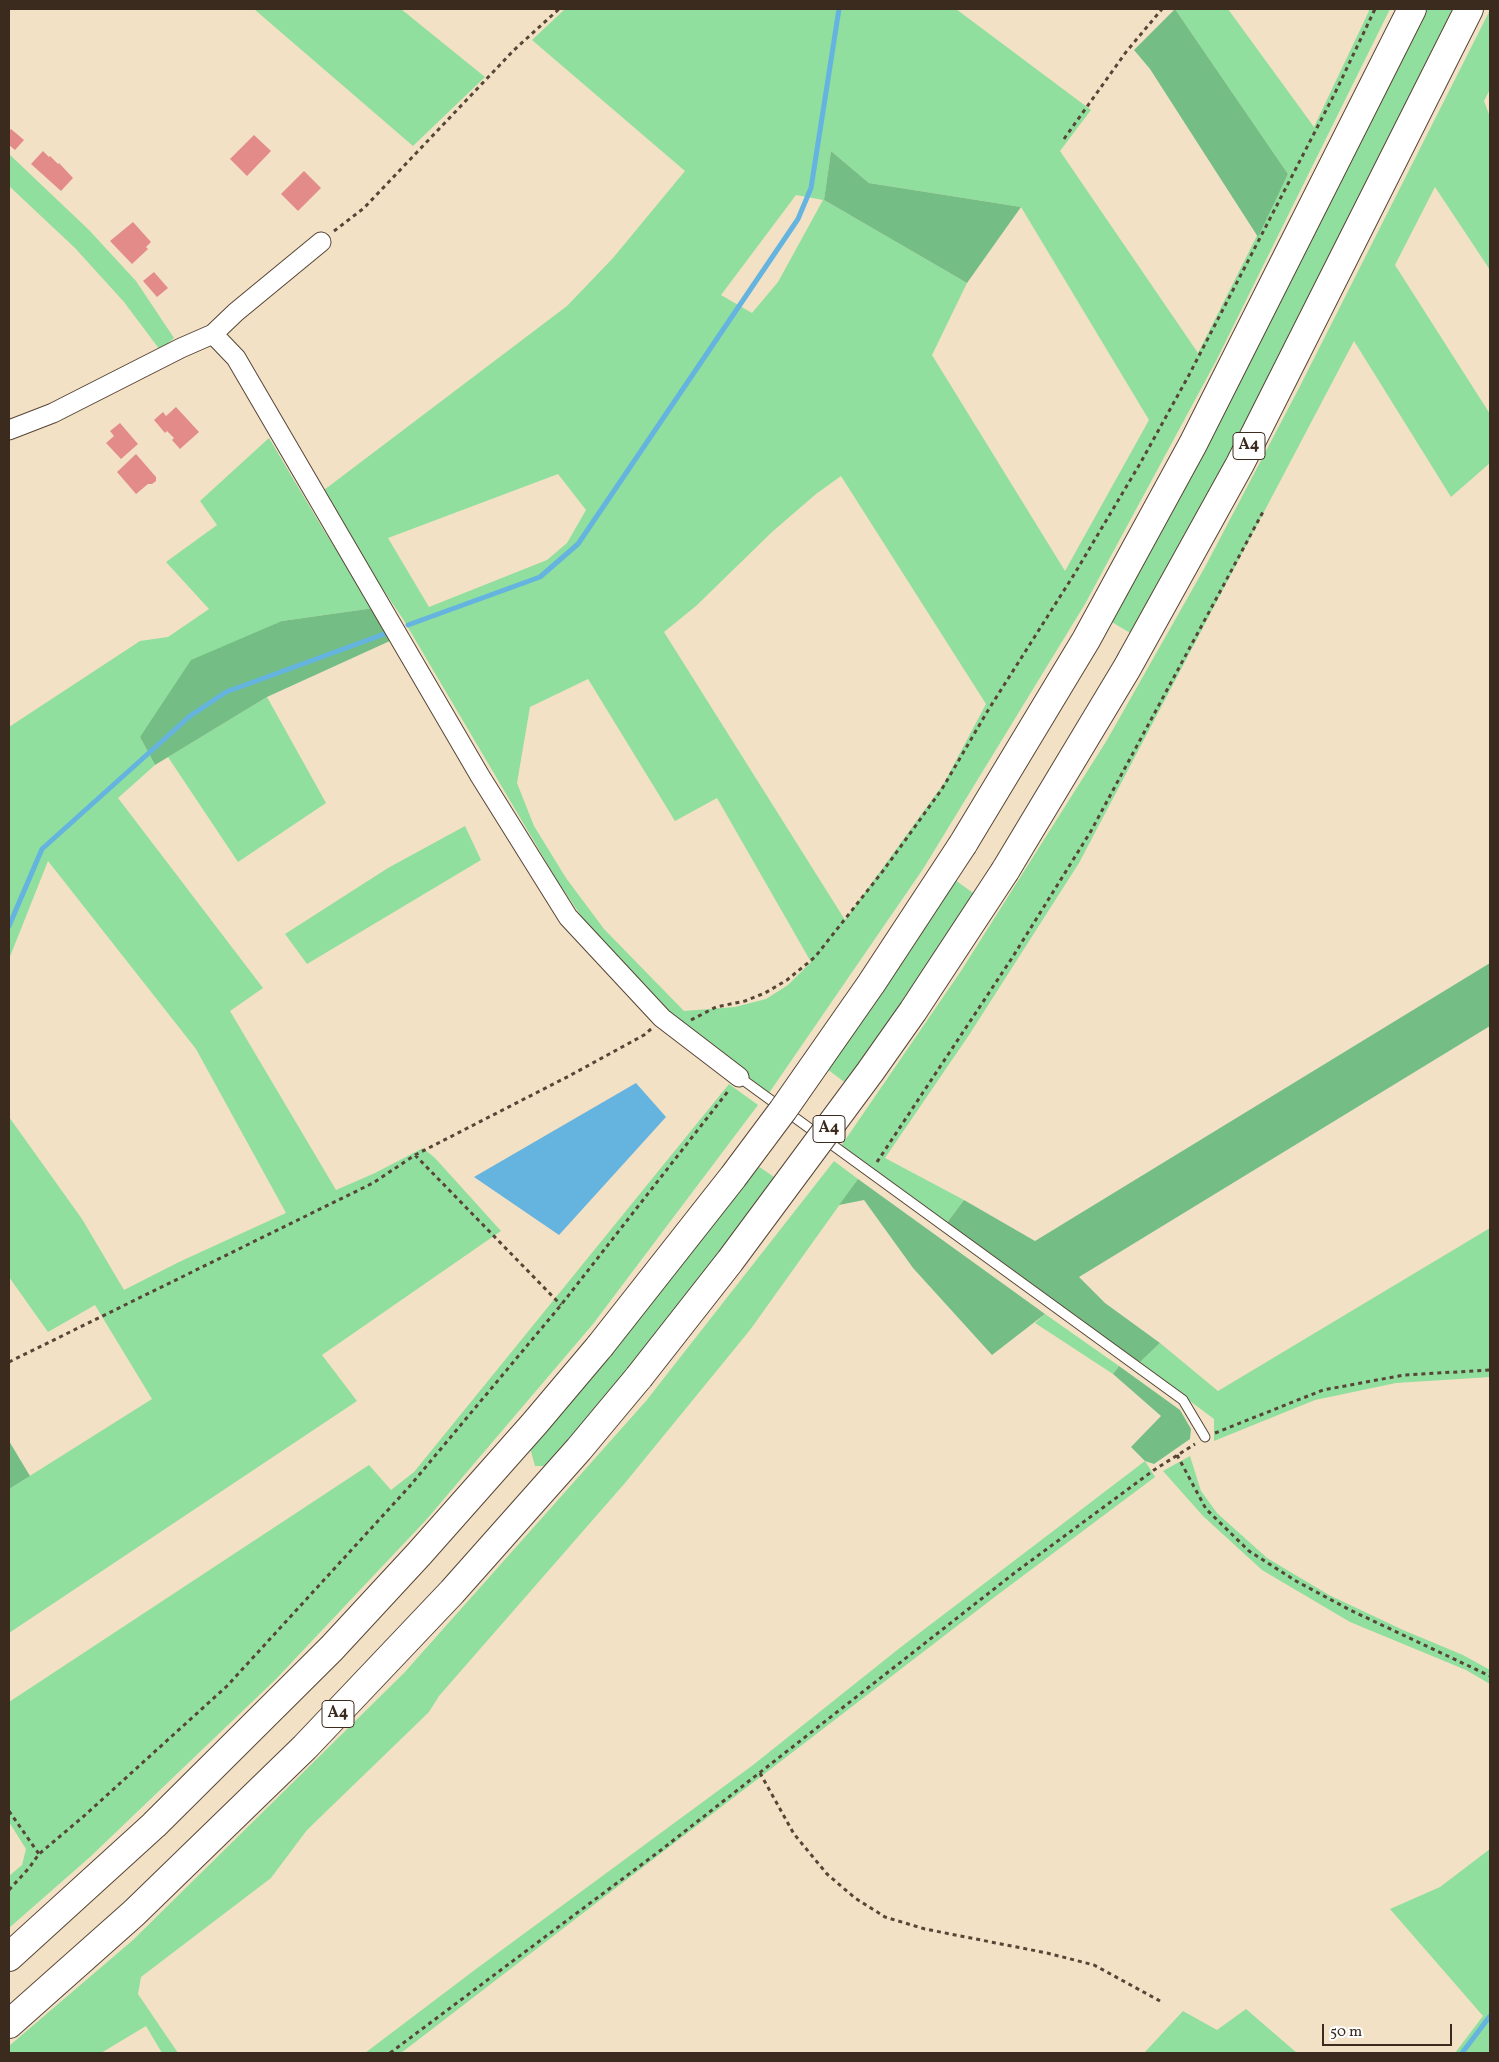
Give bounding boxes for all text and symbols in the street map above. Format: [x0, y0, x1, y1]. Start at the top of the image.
road number: A4 [1233, 432, 1265, 460]
road number: A4 [813, 1116, 845, 1142]
road number: A4 [322, 1700, 354, 1728]
scale bar [1324, 2014, 1454, 2046]
text: 50 m [1330, 2022, 1362, 2043]

